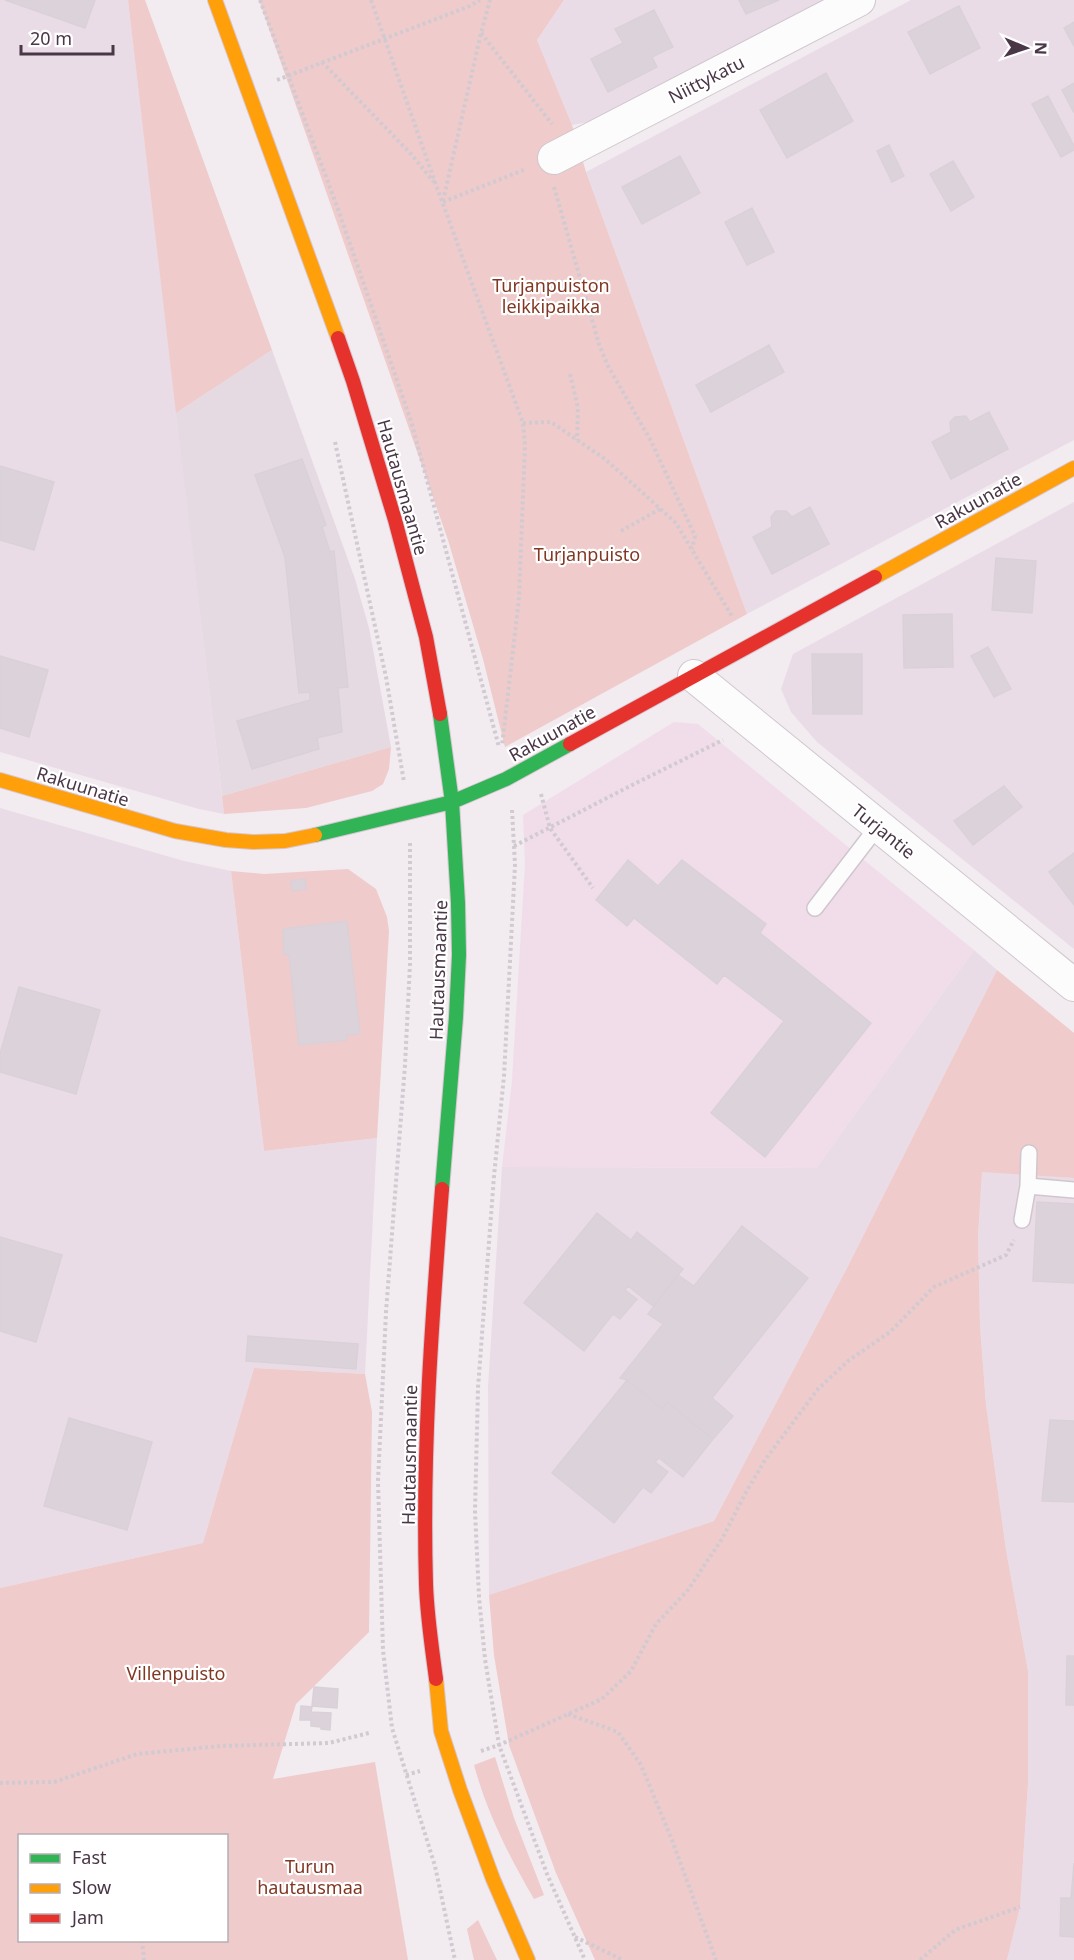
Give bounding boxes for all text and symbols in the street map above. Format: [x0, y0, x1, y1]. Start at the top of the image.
scale bar [21, 18, 112, 56]
north arrow [996, 18, 1056, 78]
text: 20 m [30, 26, 72, 50]
text: N [1030, 42, 1052, 55]
street label: Niittykatu [664, 50, 748, 108]
park label: Turjanpuiston leikkipaikka [492, 273, 610, 318]
street label: Hautausmaantie [372, 416, 434, 558]
street label: Rakuunatie [930, 466, 1026, 534]
park label: Turjanpuisto [534, 542, 640, 566]
street label: Rakuunatie [504, 699, 600, 767]
street label: Rakuunatie [34, 761, 132, 811]
street label: Turjantie [847, 798, 921, 864]
street label: Hautausmaantie [424, 899, 452, 1041]
street label: Hautausmaantie [396, 1385, 422, 1525]
park label: Villenpuisto [127, 1661, 225, 1685]
legend [18, 1834, 228, 1942]
text: Fast [72, 1845, 107, 1869]
park label: Turun hautausmaa [257, 1854, 363, 1899]
text: Slow [72, 1875, 111, 1899]
text: Jam [70, 1905, 104, 1929]

